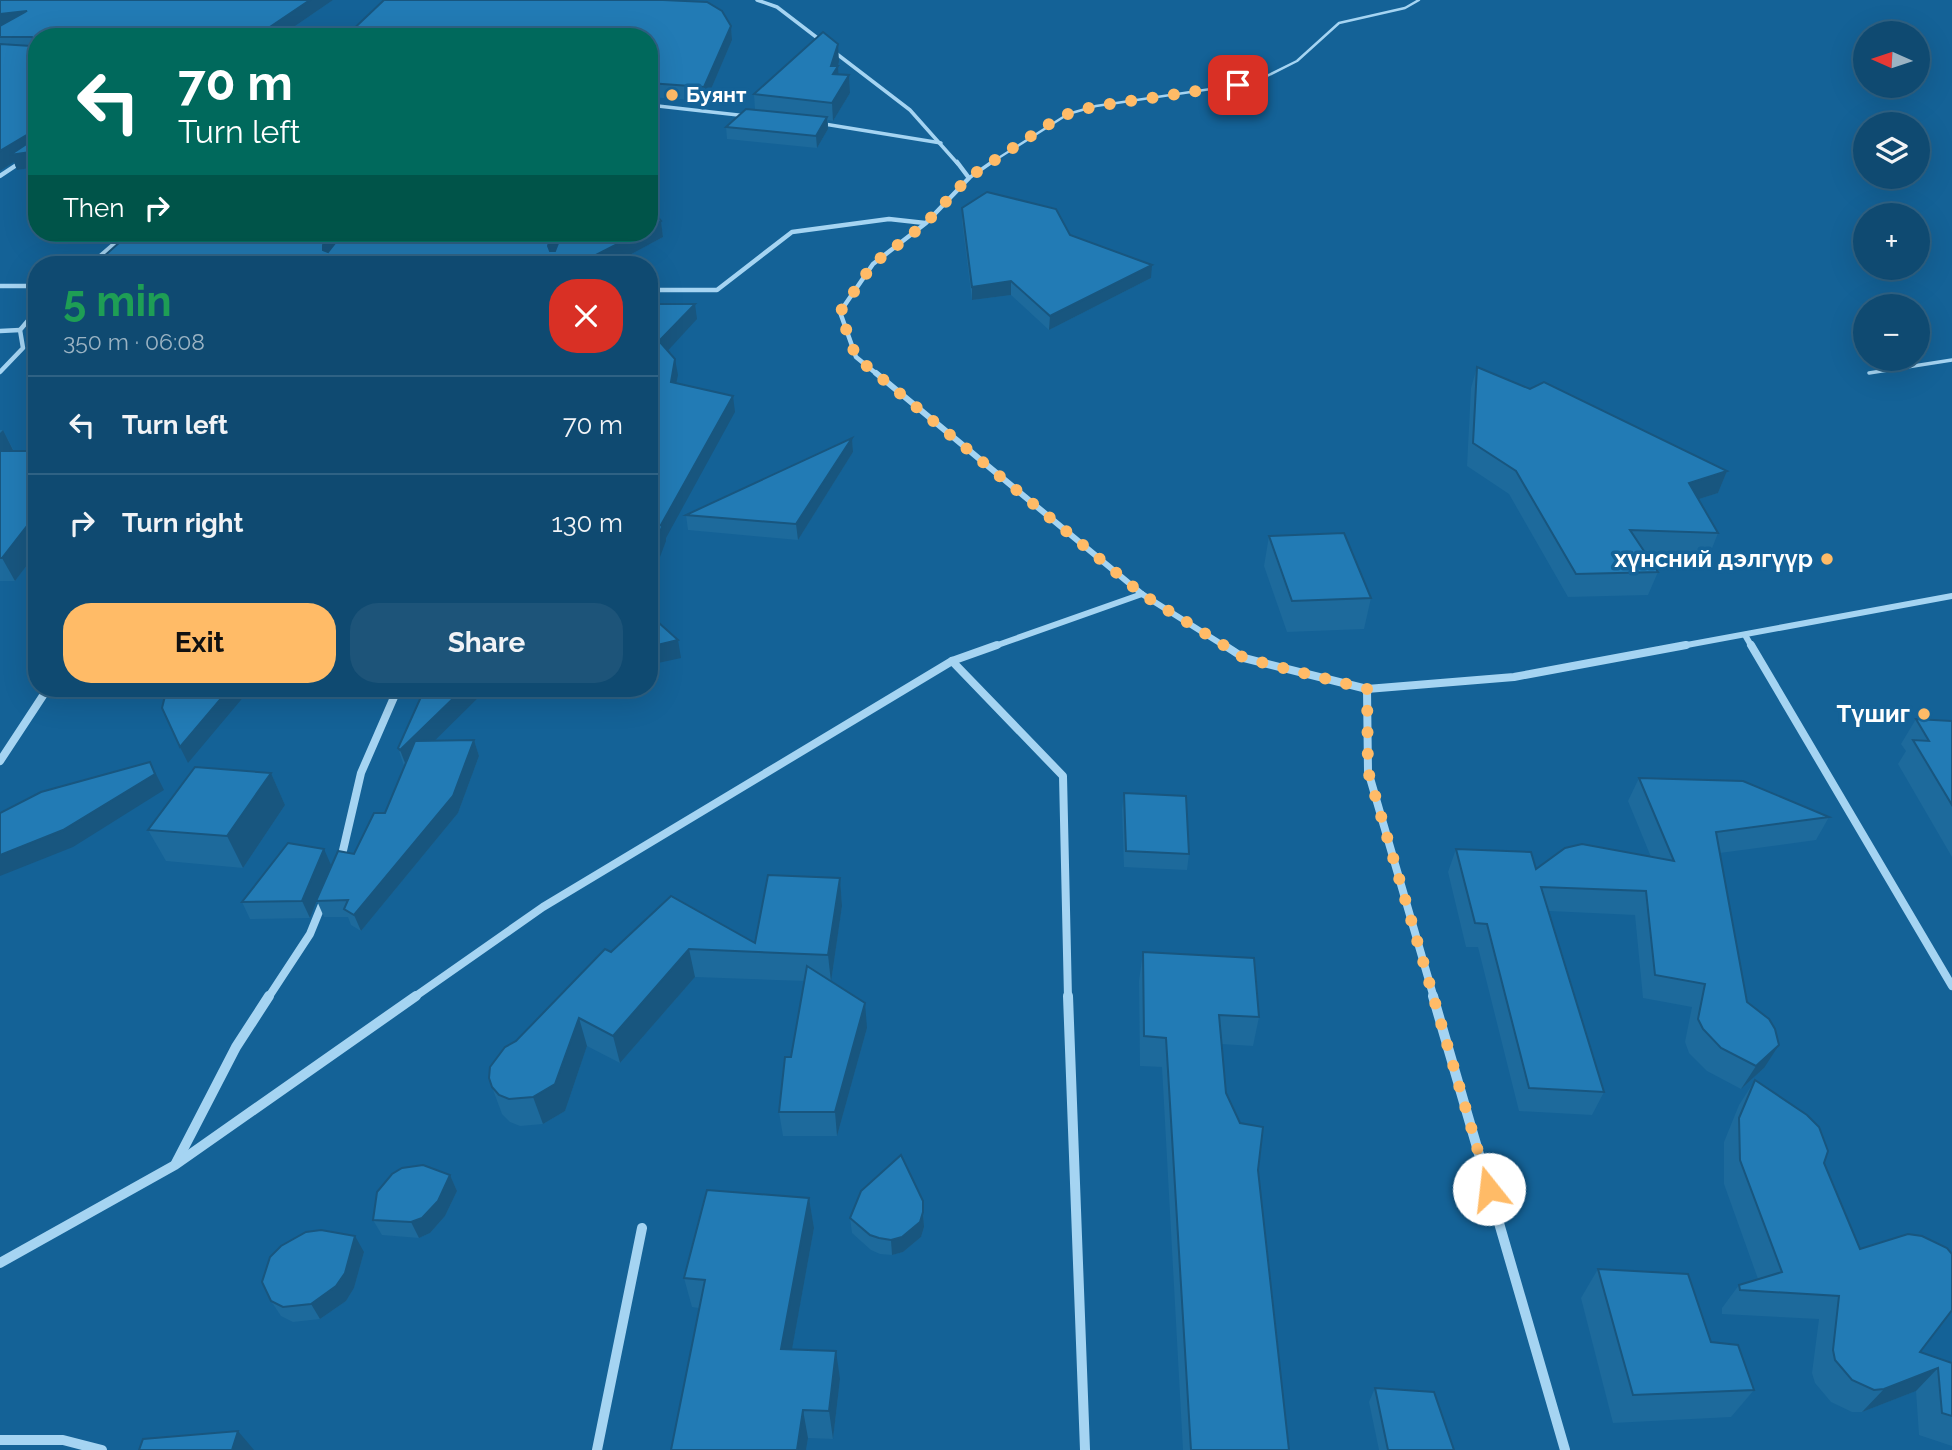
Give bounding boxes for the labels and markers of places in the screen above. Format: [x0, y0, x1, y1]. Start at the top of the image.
pin [1208, 55, 1268, 115]
place label: Буянт [686, 82, 747, 107]
marker: Буянт [664, 87, 680, 103]
place label: хүнсний дэлгүүр [1614, 544, 1813, 573]
marker: хүнсний дэлгүүр [1819, 551, 1835, 567]
place label: Түшиг [1836, 699, 1910, 728]
marker: Түшиг [1916, 706, 1932, 722]

